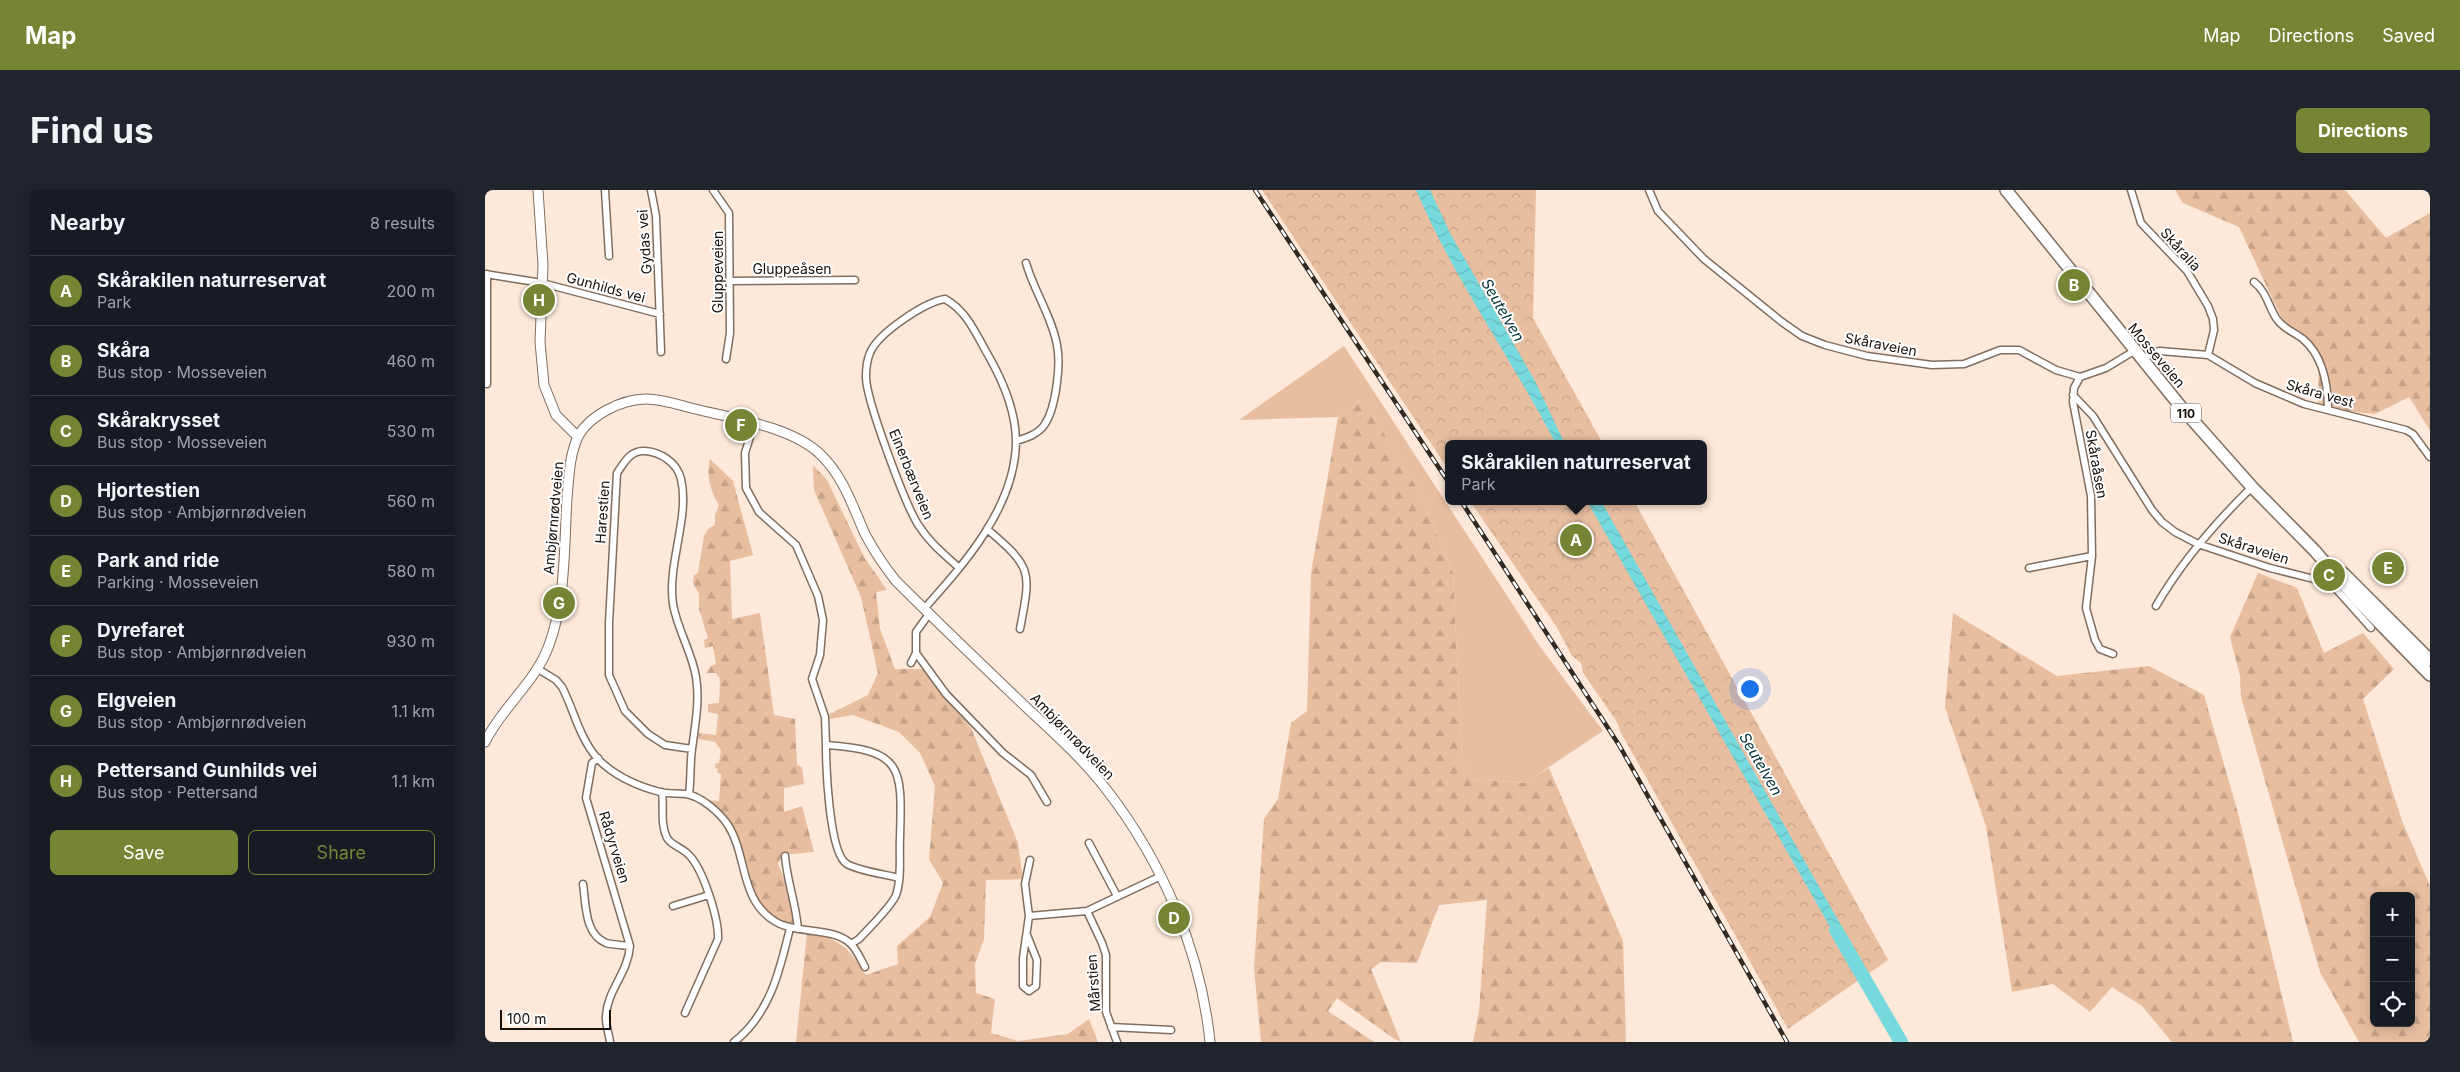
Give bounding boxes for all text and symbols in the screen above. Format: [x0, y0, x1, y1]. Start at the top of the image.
text: Map [25, 21, 76, 50]
text: Map [2203, 25, 2241, 46]
text: Directions [2269, 25, 2354, 46]
text: Saved [2382, 25, 2435, 46]
button: Directions [2296, 108, 2430, 153]
text: Find us [30, 109, 154, 151]
street label: Gydas vei [633, 209, 655, 275]
text: Nearby [50, 210, 125, 235]
text: 8 results [370, 213, 435, 233]
street label: Skåralia [2157, 224, 2205, 274]
street label: Gluppeveien [709, 231, 726, 313]
street label: Gluppeåsen [752, 260, 832, 277]
pin: B [2058, 266, 2090, 304]
street label: Gunhilds vei [565, 268, 647, 306]
text: Skårakilen naturreservat [97, 269, 326, 292]
water label: Seutelven [1477, 275, 1529, 345]
text: A [60, 281, 72, 301]
text: 200 m [387, 281, 435, 301]
pin: H [523, 281, 555, 319]
text: Park [97, 292, 131, 312]
street label: Mosseveien [2125, 319, 2189, 391]
street label: Skåraveien [1844, 329, 1918, 359]
text: Skåra [97, 339, 150, 362]
text: B [61, 351, 71, 371]
text: 460 m [386, 351, 435, 371]
text: Bus stop · Mosseveien [97, 362, 267, 382]
street label: Skåra vest [2284, 375, 2356, 411]
road number: 110 [2171, 404, 2201, 422]
pin: F [725, 406, 757, 444]
text: Skårakrysset [97, 409, 220, 432]
text: C [60, 421, 72, 441]
text: 530 m [387, 421, 435, 441]
street label: Einerbærveien [886, 426, 938, 522]
street label: Skåraåsen [2083, 428, 2111, 500]
text: Bus stop · Mosseveien [97, 432, 267, 452]
popup [1445, 440, 1707, 505]
text: Skårakilen naturreservat [1461, 451, 1691, 474]
street label: Ambjørnrødveien [540, 461, 566, 575]
text: Park [1461, 474, 1496, 494]
text: Hjortestien [97, 479, 200, 502]
street label: Harestien [591, 480, 613, 544]
text: D [60, 491, 72, 511]
text: 560 m [387, 491, 435, 511]
text: Bus stop · Ambjørnrødveien [97, 502, 306, 522]
pin: A [1560, 521, 1592, 559]
street label: Skåraveien [2217, 529, 2291, 567]
text: Park and ride [97, 549, 219, 572]
pin: E [2372, 549, 2404, 587]
pin: C [2313, 556, 2345, 594]
text: E [61, 561, 71, 581]
text: 580 m [387, 561, 435, 581]
text: Parking · Mosseveien [97, 572, 259, 592]
pin: G [543, 584, 575, 622]
text: Dyrefaret [97, 619, 185, 642]
text: F [61, 631, 71, 651]
text: 930 m [387, 631, 435, 651]
text: Bus stop · Ambjørnrødveien [97, 642, 306, 662]
your location [1737, 676, 1763, 702]
text: Elgveien [97, 689, 176, 712]
street label: Ambjørnrødveien [1027, 689, 1119, 783]
text: G [60, 701, 72, 721]
text: 1.1 km [391, 701, 435, 721]
text: Bus stop · Ambjørnrødveien [97, 712, 306, 732]
water label: Seutelven [1735, 729, 1787, 799]
text: Pettersand Gunhilds vei [97, 759, 317, 782]
text: H [60, 771, 72, 791]
text: 1.1 km [391, 771, 435, 791]
text: Bus stop · Pettersand [97, 782, 258, 802]
street label: Rådyrveien [596, 809, 634, 885]
button: Save [50, 830, 238, 875]
button: Share [248, 830, 435, 875]
map controls [2370, 892, 2415, 1027]
button: + [2370, 892, 2415, 937]
pin: D [1158, 899, 1190, 937]
button: − [2370, 937, 2415, 982]
street label: Mårstien [1083, 954, 1103, 1012]
button: locate [2370, 982, 2415, 1027]
scale bar [500, 1007, 611, 1030]
text: 100 m [507, 1010, 547, 1027]

